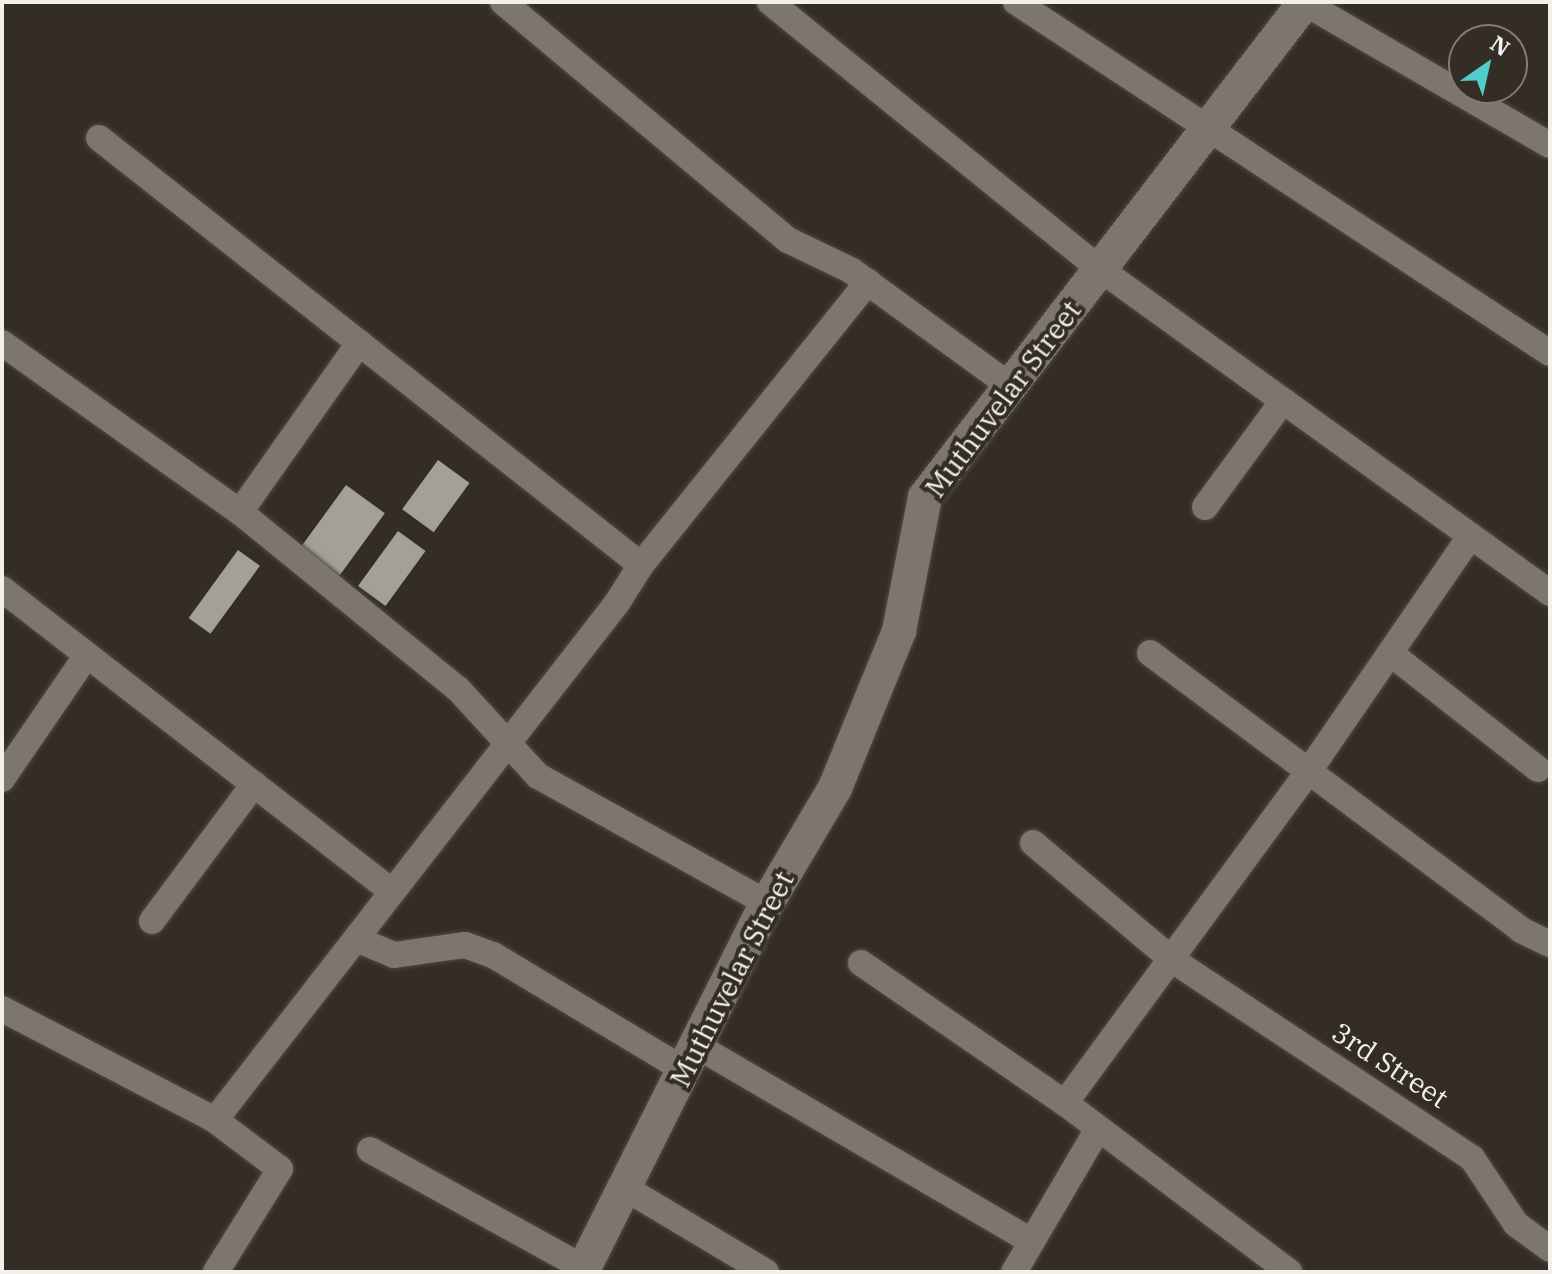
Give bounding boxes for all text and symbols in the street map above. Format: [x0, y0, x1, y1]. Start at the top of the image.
north arrow [1448, 24, 1528, 104]
text: N [1485, 28, 1516, 62]
street label: Muthuvelar Street [918, 294, 1088, 504]
street label: Muthuvelar Street [663, 866, 801, 1092]
street label: 3rd Street [1326, 1015, 1454, 1115]

